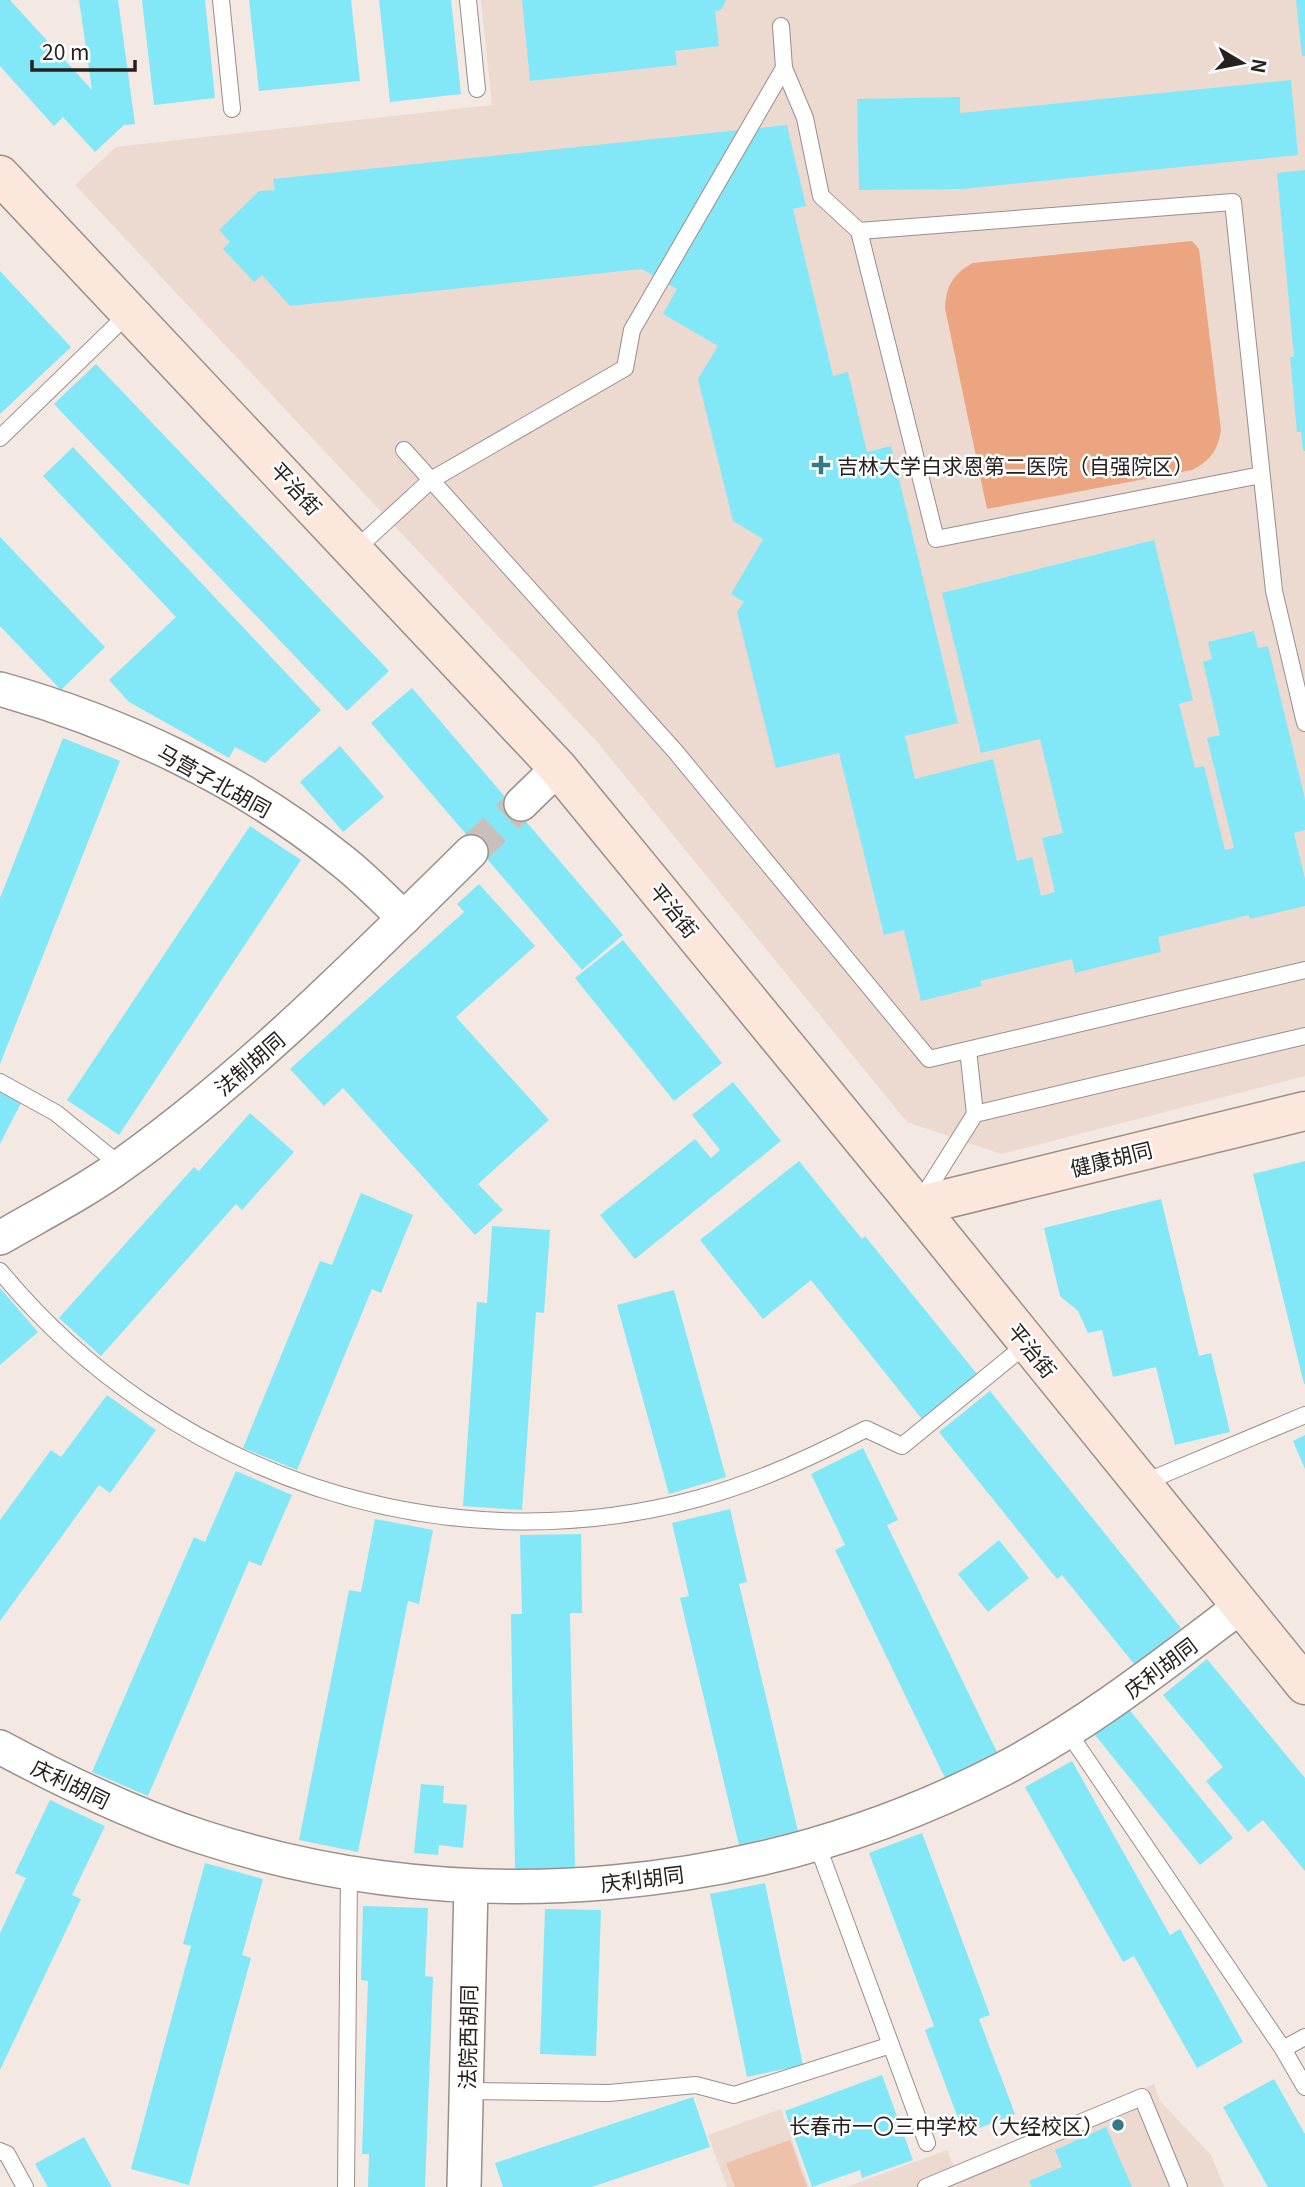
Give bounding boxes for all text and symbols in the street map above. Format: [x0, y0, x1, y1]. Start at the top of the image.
scale bar [32, 28, 135, 72]
north arrow [1207, 28, 1277, 98]
text: 20 m [42, 36, 89, 66]
text: N [1246, 57, 1275, 76]
place label: 吉林大学白求恩第二医院（自强院区） [837, 450, 1194, 480]
street label: 平治街 [265, 455, 329, 521]
marker: 吉林大学白求恩第二医院（自强院区） [811, 455, 831, 475]
street label: 马营子北胡同 [153, 736, 277, 824]
street label: 平治街 [644, 876, 706, 944]
street label: 法制胡同 [207, 1024, 291, 1102]
street label: 健康胡同 [1067, 1133, 1155, 1183]
street label: 平治街 [1002, 1316, 1064, 1384]
street label: 庆利胡同 [1117, 1630, 1203, 1704]
street label: 庆利胡同 [27, 1751, 115, 1815]
street label: 庆利胡同 [598, 1858, 686, 1898]
street label: 法院西胡同 [451, 1984, 483, 2090]
place label: 长春市一〇三中学校（大经校区） [789, 2110, 1104, 2140]
marker: 长春市一〇三中学校（大经校区） [1110, 2117, 1126, 2133]

